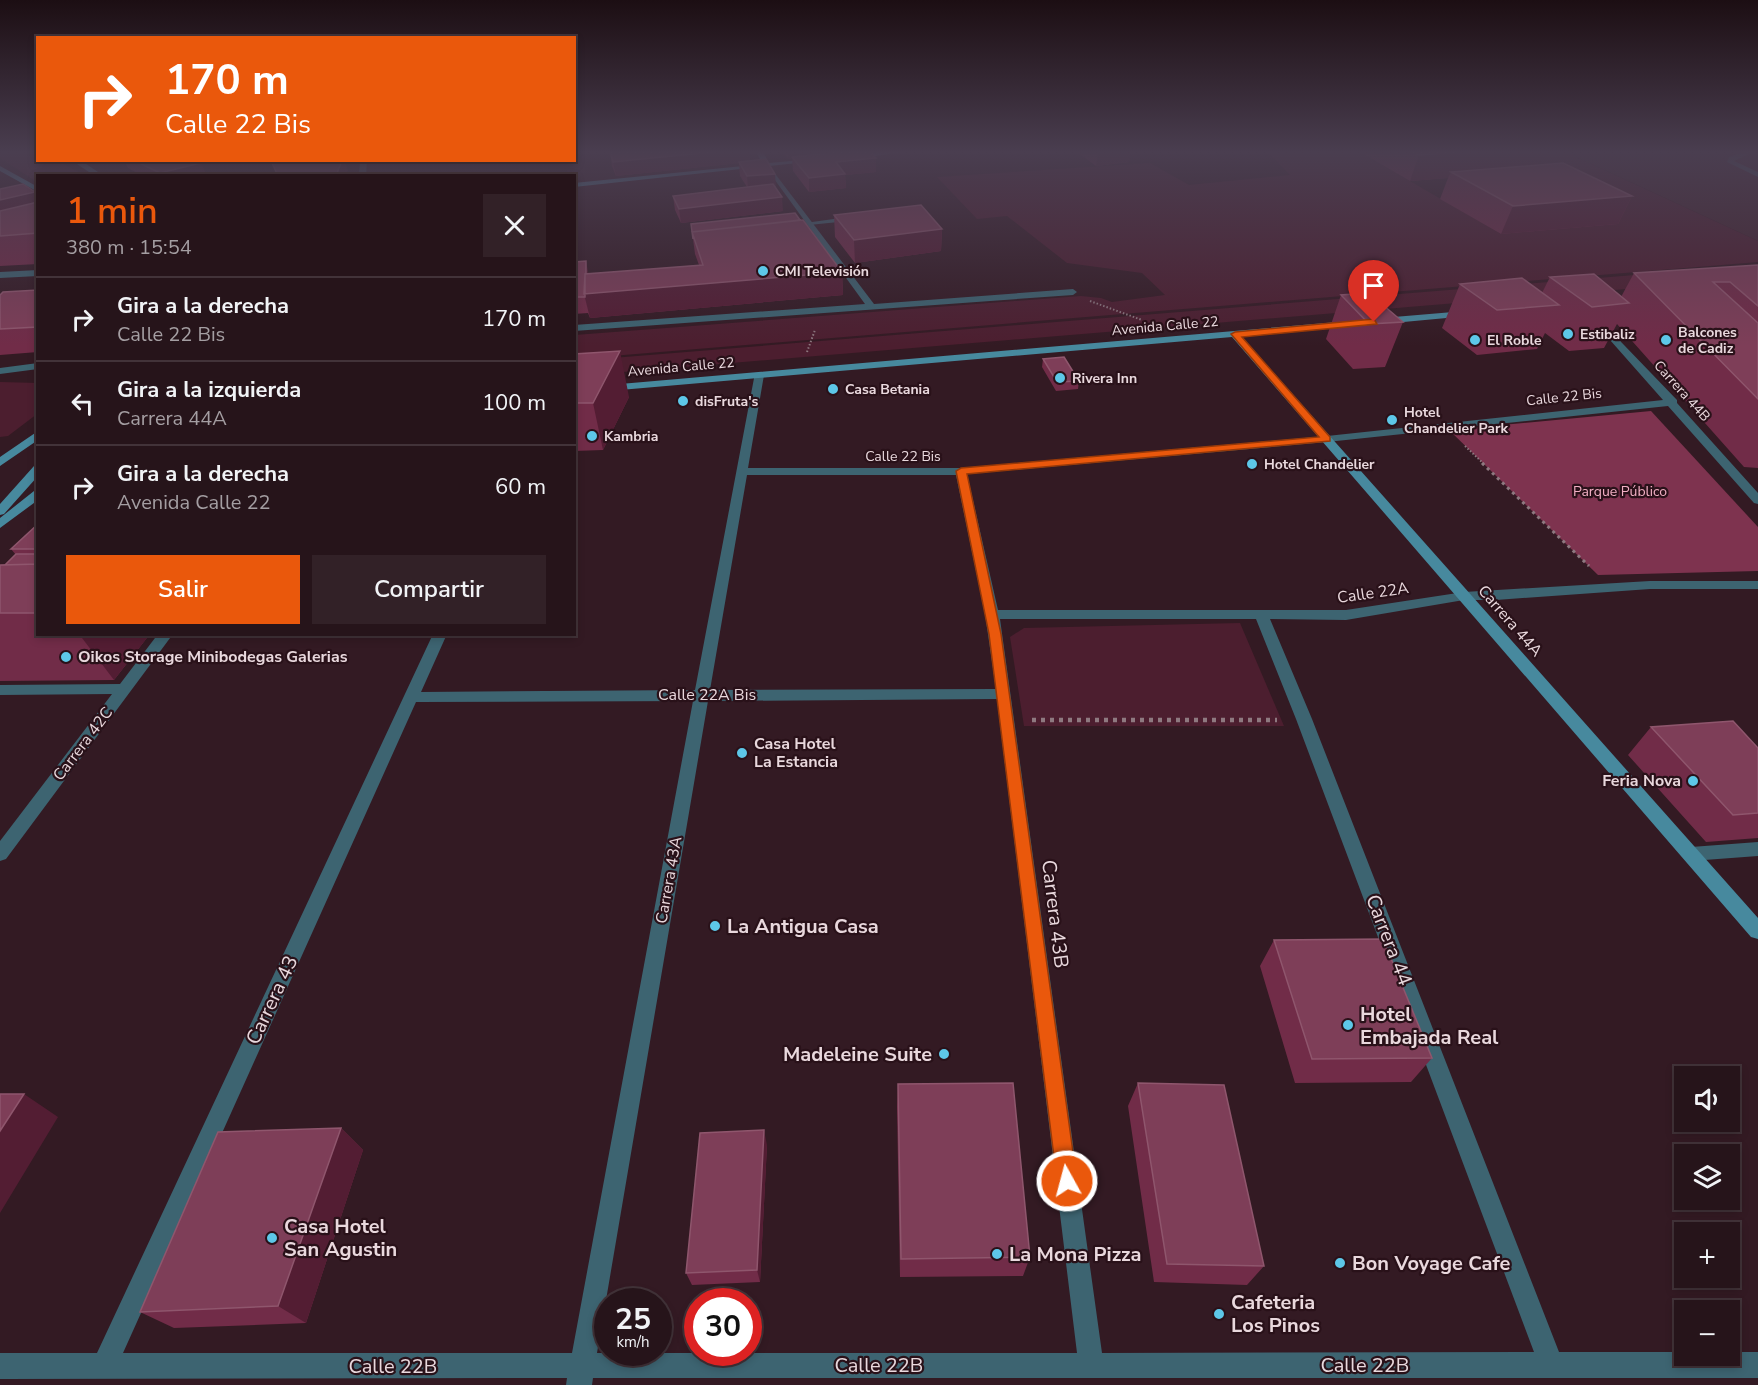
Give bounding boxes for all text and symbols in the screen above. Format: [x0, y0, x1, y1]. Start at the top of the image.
text: 170 m [165, 52, 289, 109]
icon: right [66, 60, 144, 138]
text: Calle 22 Bis [165, 106, 311, 143]
text: 1 min [66, 187, 158, 236]
button: close [483, 194, 546, 257]
text: 380 m · 15:54 [66, 234, 192, 261]
pin [1348, 260, 1399, 322]
place label: CMI Televisión [775, 262, 869, 281]
marker: CMI Televisión [756, 264, 770, 278]
icon: arrive [1357, 269, 1390, 302]
text: Gira a la derecha [117, 291, 289, 321]
icon: right [66, 303, 99, 336]
text: 170 m [482, 304, 546, 334]
street label: Avenida Calle 22 [1111, 312, 1219, 340]
text: Calle 22 Bis [117, 321, 225, 348]
place label: Balcones de Cadiz [1678, 323, 1737, 358]
place label: Estibaliz [1580, 325, 1635, 344]
marker: Estibaliz [1561, 327, 1575, 341]
place label: El Roble [1487, 331, 1542, 350]
marker: El Roble [1468, 333, 1482, 347]
marker: Balcones de Cadiz [1659, 333, 1673, 347]
street label: Avenida Calle 22 [627, 353, 735, 381]
street label: Carrera 44B [1649, 356, 1715, 426]
place label: Rivera Inn [1072, 369, 1137, 388]
marker: Rivera Inn [1053, 371, 1067, 385]
text: Gira a la izquierda [117, 375, 301, 405]
place label: Casa Betania [845, 380, 930, 399]
marker: Casa Betania [826, 382, 840, 396]
street label: Calle 22 Bis [1525, 384, 1603, 410]
icon: left [66, 387, 99, 420]
text: 100 m [482, 388, 546, 418]
place label: disFruta's [695, 392, 759, 411]
marker: disFruta's [676, 394, 690, 408]
place label: Hotel Chandelier Park [1404, 403, 1508, 438]
text: Carrera 44A [117, 405, 227, 432]
marker: Hotel Chandelier Park [1385, 413, 1399, 427]
place label: Kambria [604, 427, 658, 446]
marker: Kambria [585, 429, 599, 443]
street label: Calle 22 Bis [865, 447, 941, 466]
place label: Hotel Chandelier [1264, 455, 1375, 474]
marker: Hotel Chandelier [1245, 457, 1259, 471]
text: Gira a la derecha [117, 459, 289, 489]
icon: right [66, 471, 99, 504]
text: 60 m [495, 472, 546, 502]
park label: Parque Público [1573, 482, 1667, 501]
text: Avenida Calle 22 [117, 489, 271, 516]
button: Salir [66, 555, 300, 624]
button: Compartir [312, 555, 546, 624]
street label: Calle 22A [1336, 577, 1410, 609]
street label: Carrera 44A [1473, 581, 1547, 662]
place label: Oikos Storage Minibodegas Galerias [78, 646, 348, 668]
marker: Oikos Storage Minibodegas Galerias [59, 650, 73, 664]
street label: Calle 22A Bis [658, 684, 756, 706]
street label: Carrera 42C [48, 702, 118, 785]
place label: Casa Hotel La Estancia [754, 733, 838, 773]
marker: Casa Hotel La Estancia [735, 746, 749, 760]
place label: Feria Nova [1602, 770, 1681, 792]
marker: Feria Nova [1686, 774, 1700, 788]
street label: Carrera 43A [651, 834, 688, 925]
street label: Carrera 43B [1035, 858, 1075, 970]
street label: Carrera 44 [1359, 891, 1419, 989]
place label: La Antigua Casa [727, 913, 879, 940]
marker: La Antigua Casa [708, 919, 722, 933]
street label: Carrera 43 [240, 951, 304, 1049]
place label: Hotel Embajada Real [1360, 1001, 1499, 1051]
marker: Hotel Embajada Real [1341, 1018, 1355, 1032]
place label: Madeleine Suite [783, 1041, 932, 1068]
marker: Madeleine Suite [937, 1047, 951, 1061]
map controls [1674, 1066, 1740, 1366]
button: sound [1674, 1066, 1740, 1132]
button: layers [1674, 1144, 1740, 1210]
position arrow [1035, 1149, 1099, 1213]
place label: Casa Hotel San Agustin [284, 1213, 397, 1263]
button: + [1674, 1222, 1740, 1288]
marker: Casa Hotel San Agustin [265, 1231, 279, 1245]
place label: La Mona Pizza [1009, 1241, 1141, 1268]
marker: La Mona Pizza [990, 1247, 1004, 1261]
place label: Bon Voyage Cafe [1352, 1250, 1510, 1277]
marker: Bon Voyage Cafe [1333, 1256, 1347, 1270]
speed limit sign: 30 [684, 1288, 762, 1366]
place label: Cafeteria Los Pinos [1231, 1289, 1320, 1339]
text: 25 [615, 1299, 651, 1340]
button: − [1674, 1300, 1740, 1366]
marker: Cafeteria Los Pinos [1212, 1307, 1226, 1321]
text: km/h [616, 1332, 650, 1352]
street label: Calle 22B [835, 1352, 923, 1379]
street label: Calle 22B [1321, 1352, 1409, 1379]
street label: Calle 22B [349, 1353, 437, 1380]

